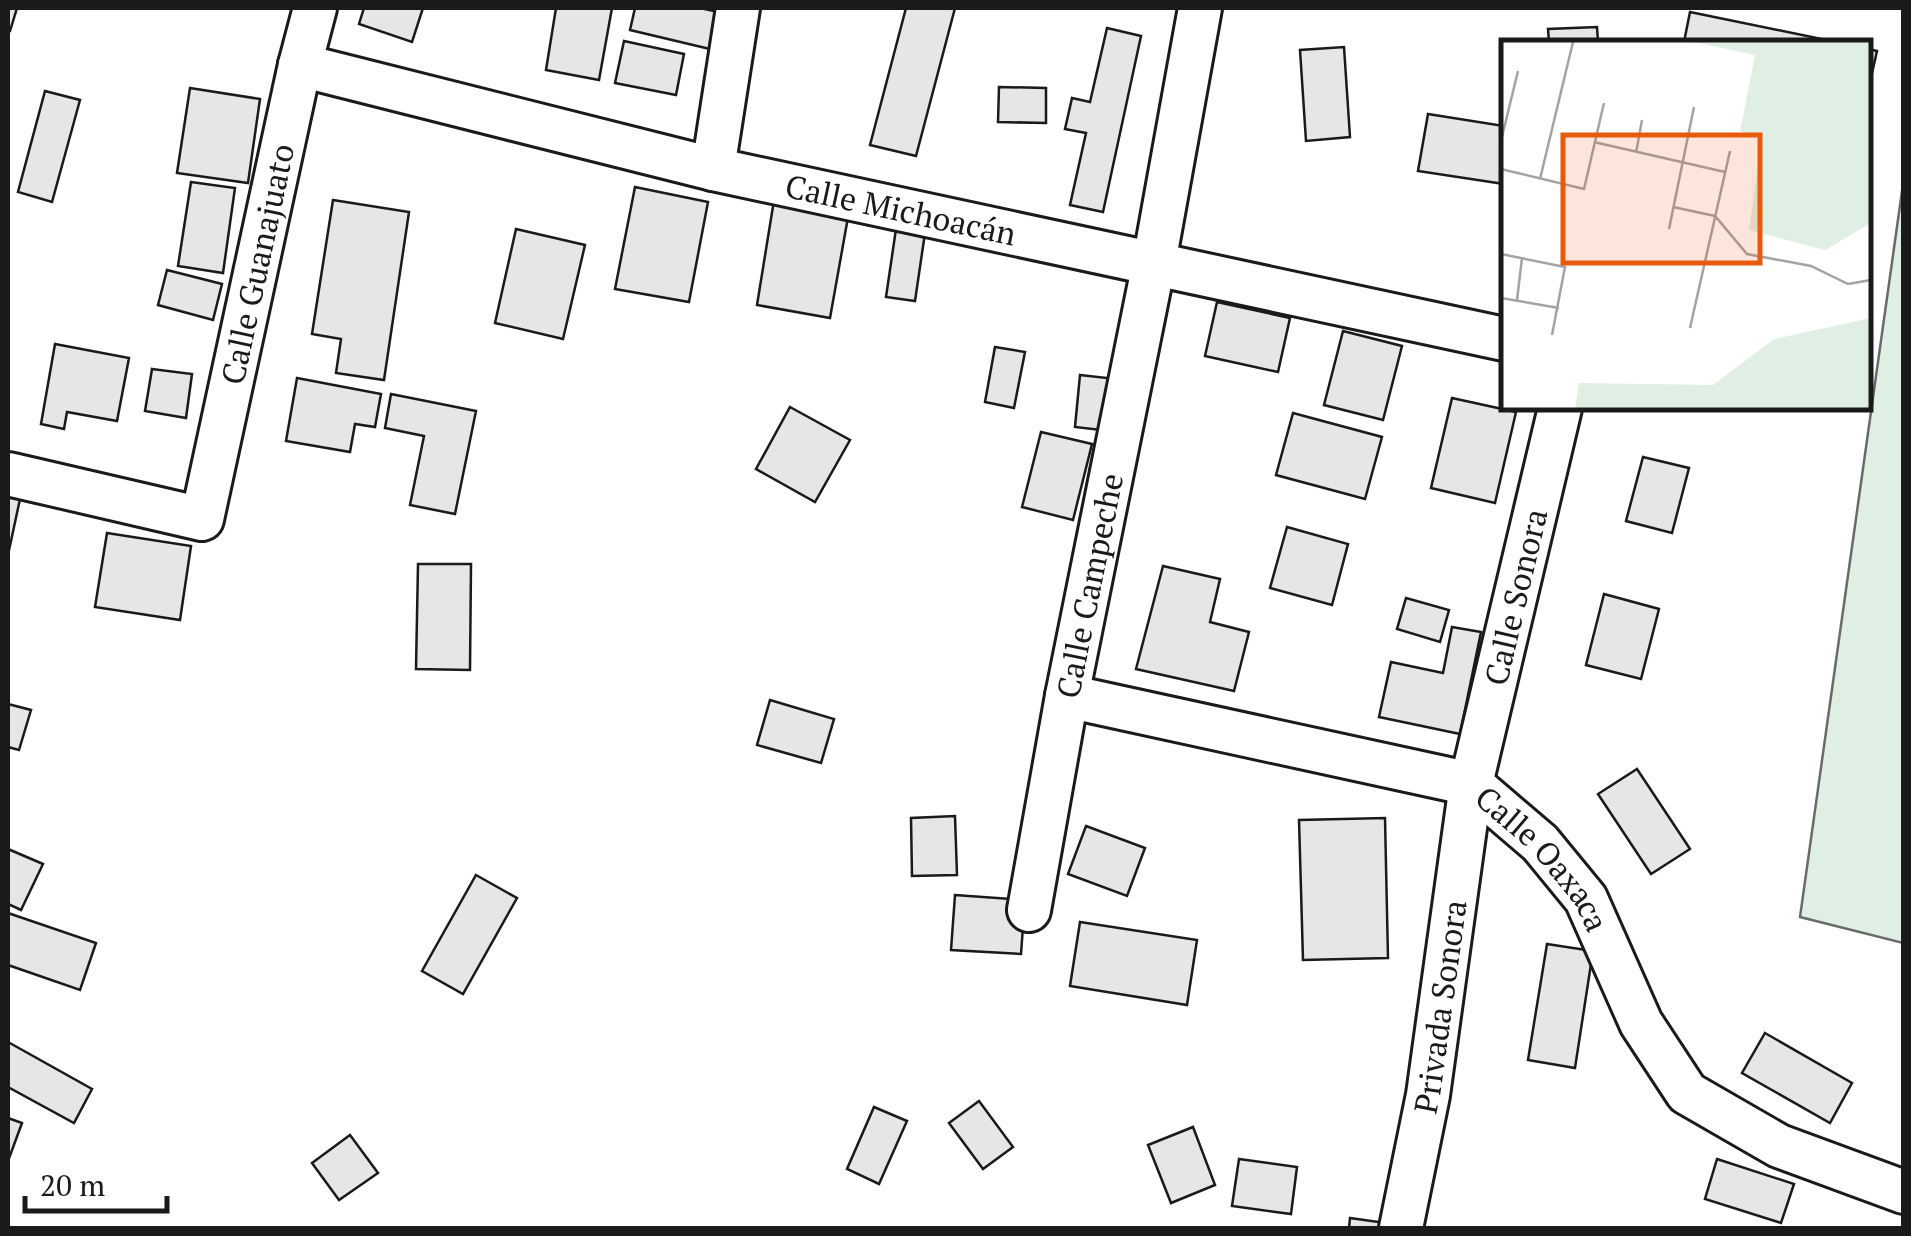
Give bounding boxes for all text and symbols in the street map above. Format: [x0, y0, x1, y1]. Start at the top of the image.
inset map [1501, 40, 1871, 410]
street label: Calle Guanajuato [211, 140, 303, 388]
street label: Calle Michoacán [782, 164, 1020, 255]
street label: Calle Campeche [1046, 469, 1132, 702]
street label: Calle Sonora [1474, 504, 1556, 689]
street label: Calle Oaxaca [1467, 776, 1619, 938]
street label: Privada Sonora [1404, 897, 1476, 1117]
scale bar [25, 1151, 168, 1213]
text: 20 m [40, 1165, 105, 1205]

